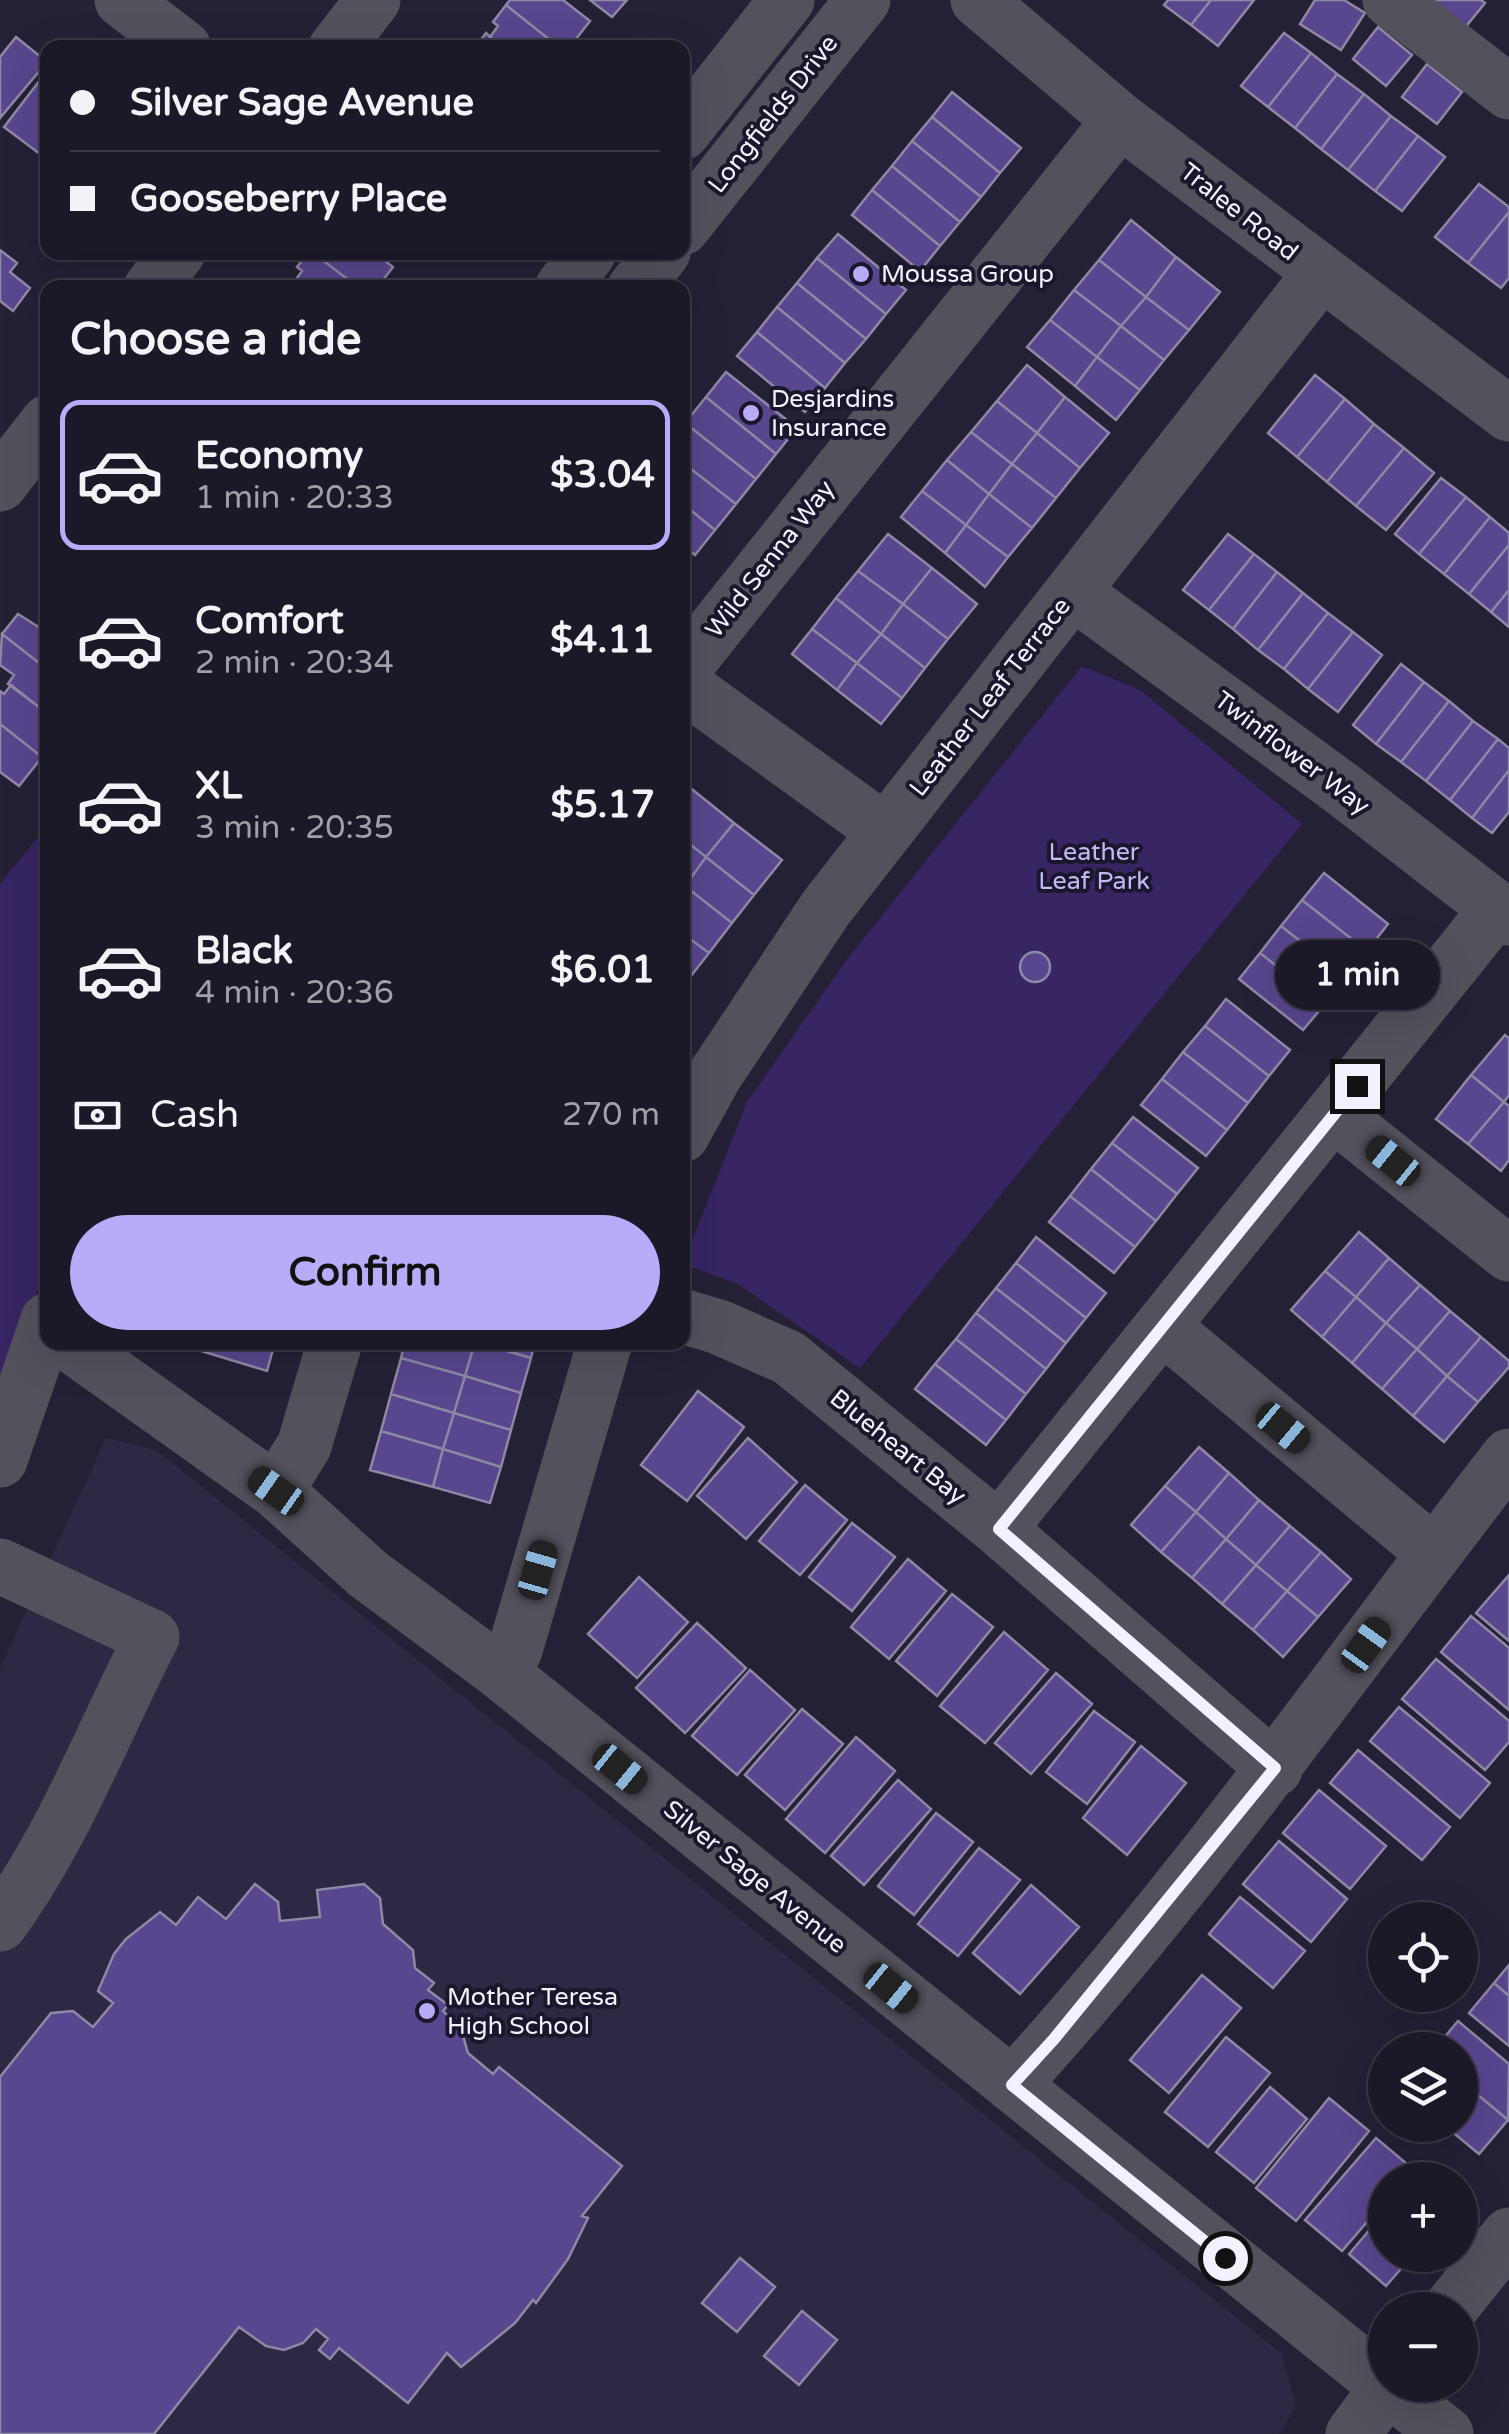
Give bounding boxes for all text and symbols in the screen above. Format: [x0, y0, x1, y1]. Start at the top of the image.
street label: Longfields Drive [702, 29, 844, 199]
text: Silver Sage Avenue [130, 80, 474, 126]
street label: Tralee Road [1174, 157, 1304, 267]
text: Gooseberry Place [130, 176, 447, 222]
place label: Moussa Group [881, 259, 1054, 289]
marker: Moussa Group [850, 263, 872, 285]
text: Choose a ride [70, 313, 361, 367]
place label: Desjardins Insurance [771, 384, 894, 443]
marker: Desjardins Insurance [740, 402, 762, 424]
icon: car [75, 430, 165, 520]
text: Economy [195, 433, 363, 479]
text: $3.04 [550, 452, 655, 498]
street label: Wild Senna Way [699, 474, 841, 644]
text: 1 min · 20:33 [195, 479, 394, 517]
street label: Leather Leaf Terrace [903, 592, 1077, 802]
icon: car [75, 595, 165, 685]
text: Comfort [195, 598, 344, 644]
text: $4.11 [550, 617, 655, 663]
text: 2 min · 20:34 [195, 644, 394, 682]
street label: Twinflower Way [1208, 685, 1376, 821]
icon: car [75, 760, 165, 850]
text: XL [195, 763, 242, 809]
text: $5.17 [550, 782, 655, 828]
text: 3 min · 20:35 [195, 809, 394, 847]
park label: Leather Leaf Park [1038, 837, 1150, 896]
icon: car [75, 925, 165, 1015]
text: Black [195, 928, 293, 974]
callout: 1 min [1274, 941, 1440, 1011]
text: $6.01 [550, 947, 655, 993]
text: 1 min [1315, 956, 1400, 994]
text: 4 min · 20:36 [195, 974, 394, 1012]
route end [1335, 1064, 1380, 1109]
icon: cash [70, 1088, 125, 1143]
text: Cash [150, 1092, 239, 1138]
text: 270 m [562, 1096, 660, 1134]
car [1360, 1130, 1426, 1192]
button: Confirm [70, 1215, 660, 1330]
street label: Blueheart Bay [824, 1383, 972, 1511]
car [1250, 1397, 1316, 1459]
car [243, 1462, 309, 1520]
car [515, 1537, 561, 1603]
car [1336, 1612, 1396, 1678]
car [587, 1738, 653, 1800]
street label: Silver Sage Avenue [658, 1794, 852, 1960]
map controls [1368, 1902, 1478, 2402]
button: locate [1368, 1902, 1478, 2012]
car [858, 1957, 924, 2019]
place label: Mother Teresa High School [447, 1982, 618, 2041]
marker: Mother Teresa High School [416, 2000, 438, 2022]
button: layers [1368, 2032, 1478, 2142]
button: + [1368, 2162, 1478, 2272]
route start [1203, 2236, 1248, 2281]
button: − [1368, 2292, 1478, 2402]

